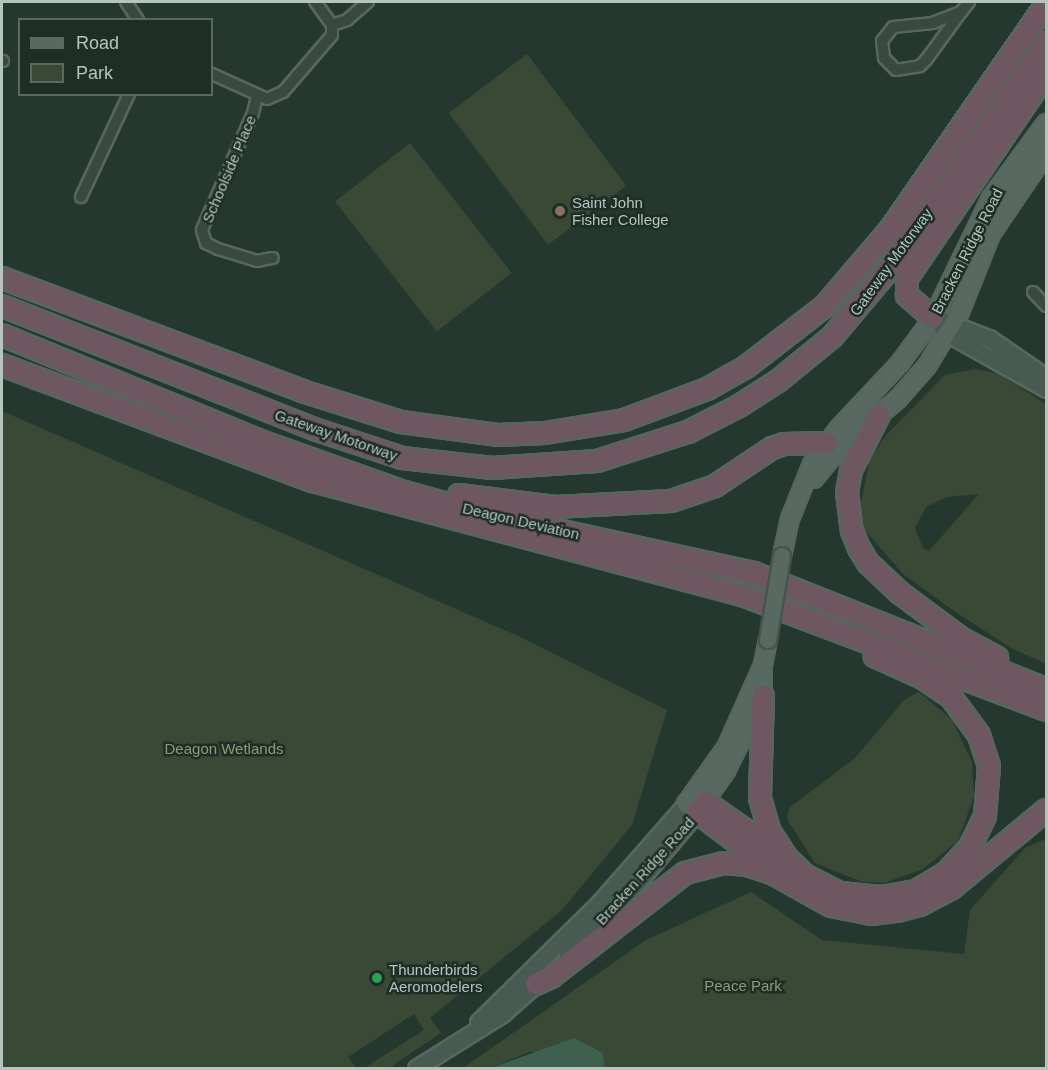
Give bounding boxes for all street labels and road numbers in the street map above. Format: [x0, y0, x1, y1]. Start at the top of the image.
street label: Schoolside Place [198, 113, 260, 225]
street label: Bracken Ridge Road [928, 185, 1006, 317]
street label: Gateway Motorway [846, 205, 936, 319]
street label: Gateway Motorway [272, 406, 400, 464]
street label: Deagon Deviation [461, 499, 581, 543]
street label: Bracken Ridge Road [592, 814, 698, 928]

